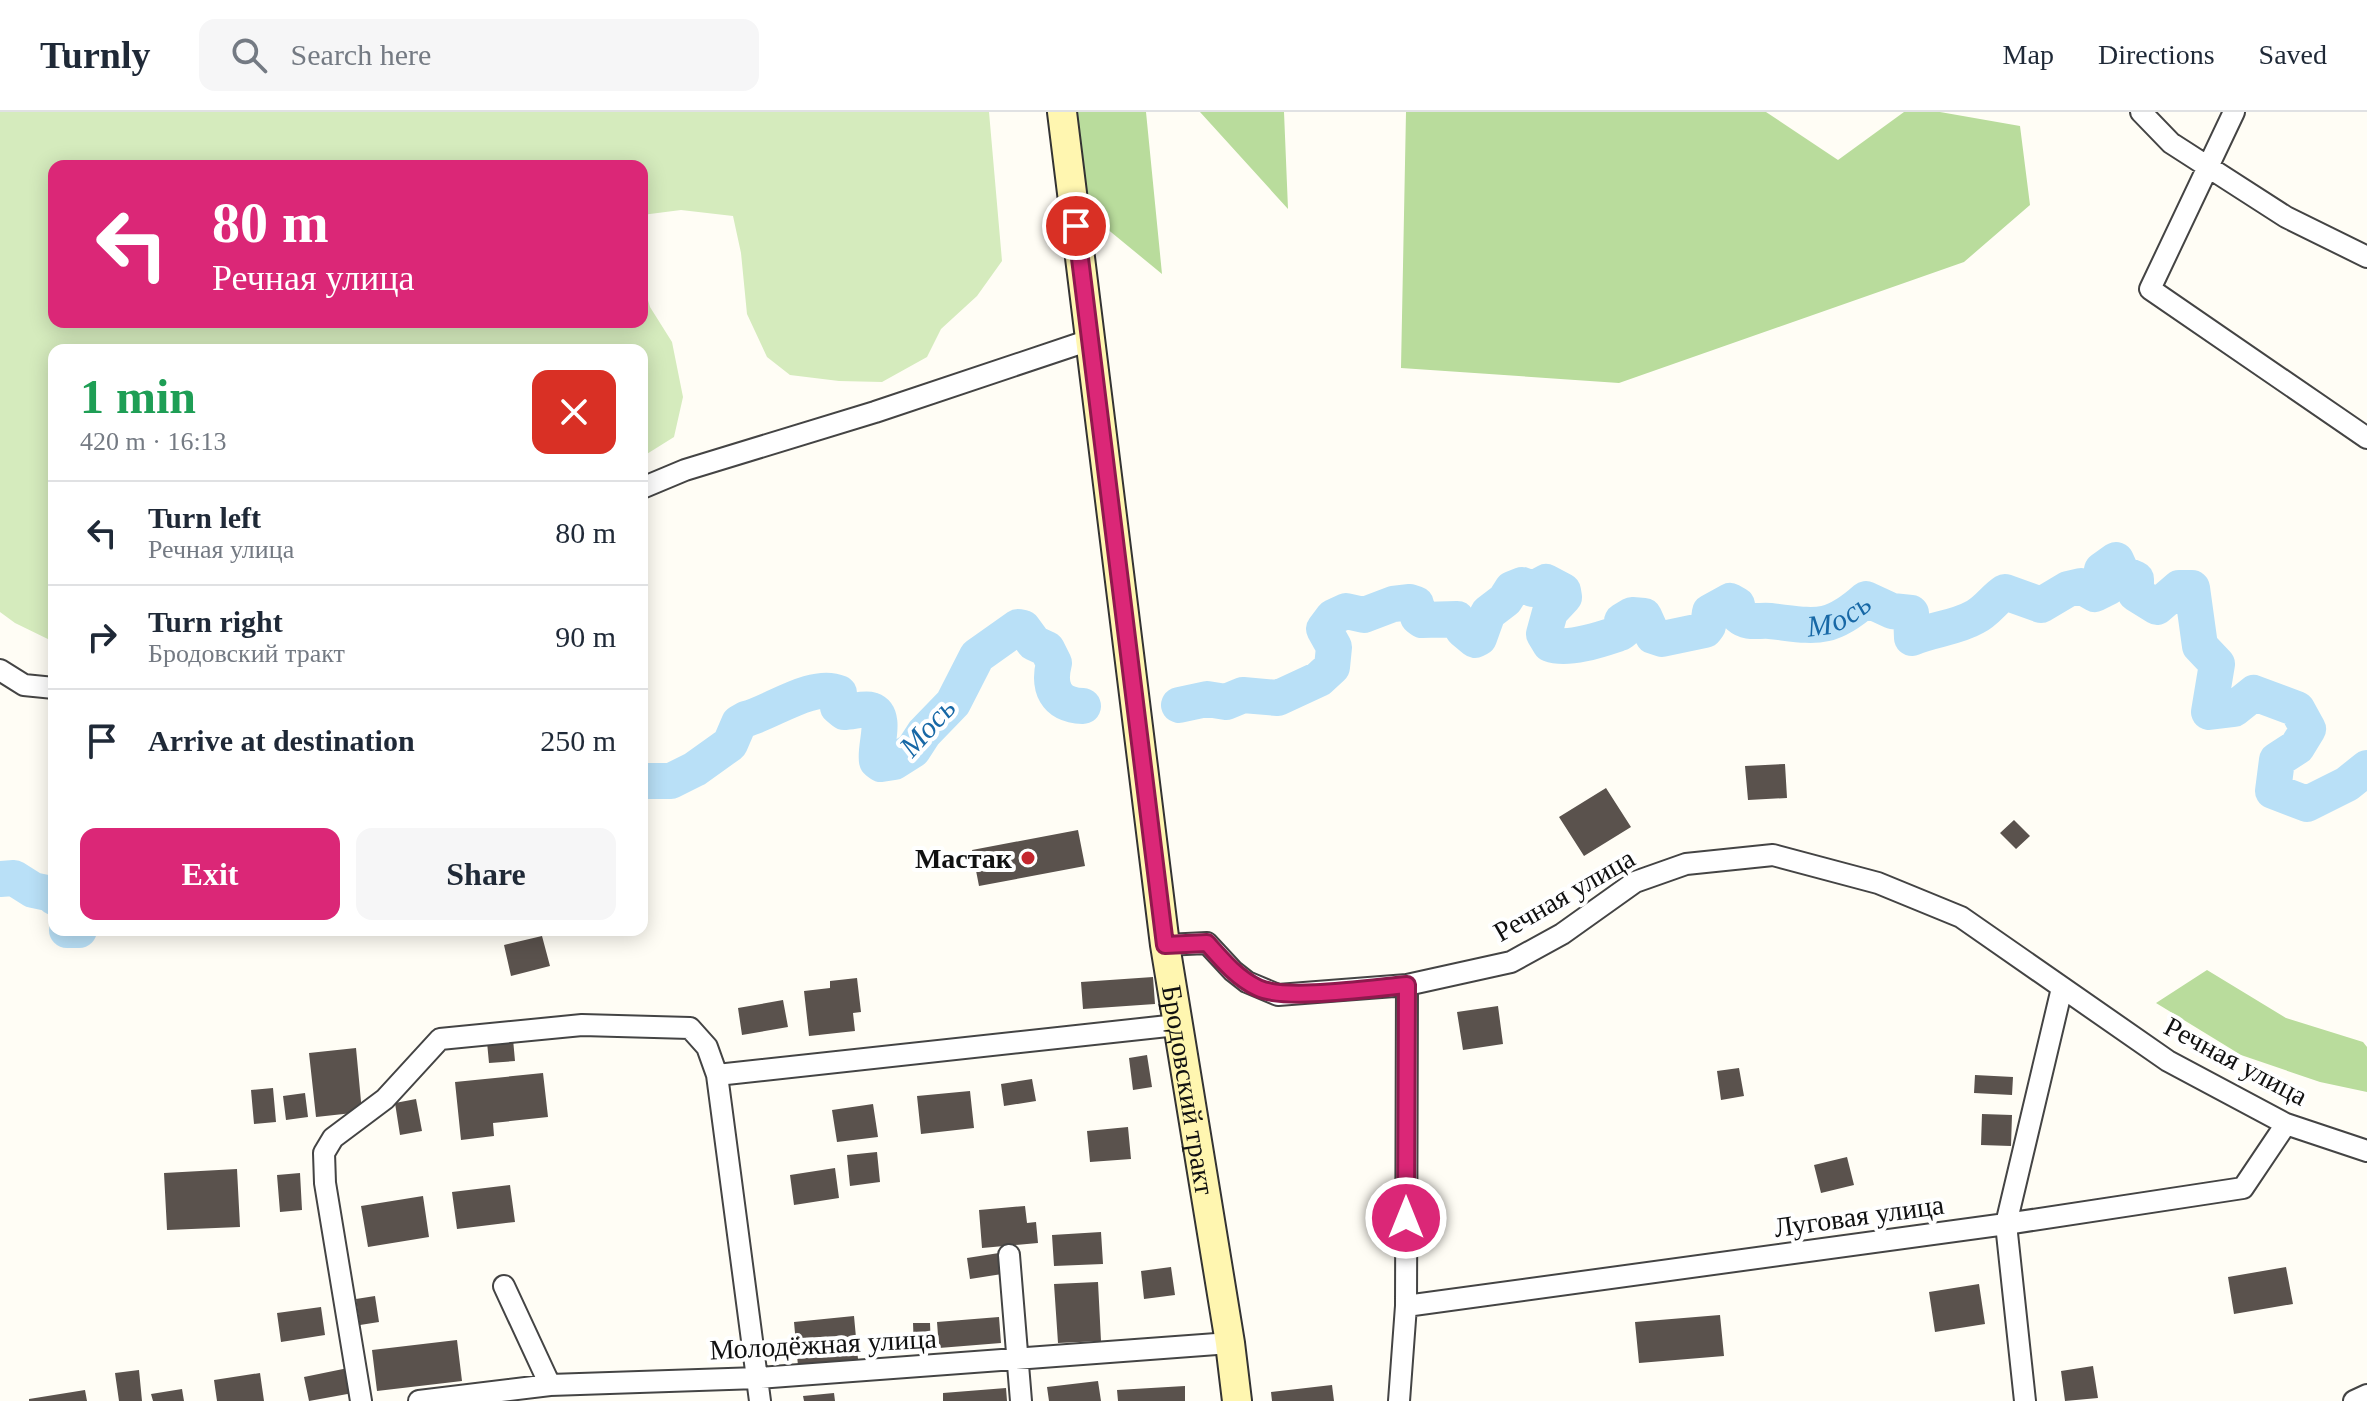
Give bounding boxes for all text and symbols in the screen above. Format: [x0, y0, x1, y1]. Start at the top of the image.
search box [199, 19, 759, 91]
icon: search [227, 33, 271, 77]
text: Turnly [40, 34, 151, 76]
text: Search here [291, 38, 431, 71]
text: Map [2003, 39, 2054, 70]
text: Directions [2098, 39, 2215, 70]
text: Saved [2259, 39, 2327, 70]
icon: left [80, 192, 184, 296]
text: 80 m [212, 192, 329, 254]
pin [1042, 192, 1110, 260]
icon: arrive [1054, 204, 1098, 248]
text: Речная улица [212, 258, 414, 298]
text: 1 min [80, 370, 196, 423]
button: close [532, 370, 616, 454]
text: 420 m · 16:13 [80, 427, 227, 456]
text: Turn left [148, 501, 261, 534]
icon: left [80, 511, 124, 555]
text: 80 m [555, 516, 616, 549]
text: Речная улица [148, 535, 294, 564]
water label: Мось [1804, 586, 1877, 642]
text: Turn right [148, 605, 283, 638]
icon: right [80, 615, 124, 659]
text: 90 m [555, 620, 616, 653]
text: Бродовский тракт [148, 639, 345, 668]
water label: Мось [892, 691, 962, 764]
icon: arrive [80, 719, 124, 763]
text: Arrive at destination [148, 724, 415, 757]
text: 250 m [540, 724, 616, 757]
button: Exit [80, 828, 340, 920]
button: Share [356, 828, 616, 920]
street label: Речная улица [1488, 842, 1640, 948]
place label: Мастак [915, 843, 1013, 874]
marker: Мастак [1019, 849, 1037, 867]
street label: Бродовский тракт [1156, 983, 1221, 1197]
street label: Речная улица [2159, 1010, 2313, 1112]
position arrow [1364, 1176, 1448, 1260]
street label: Луговая улица [1772, 1189, 1947, 1243]
street label: Молодёжная улица [709, 1323, 938, 1365]

